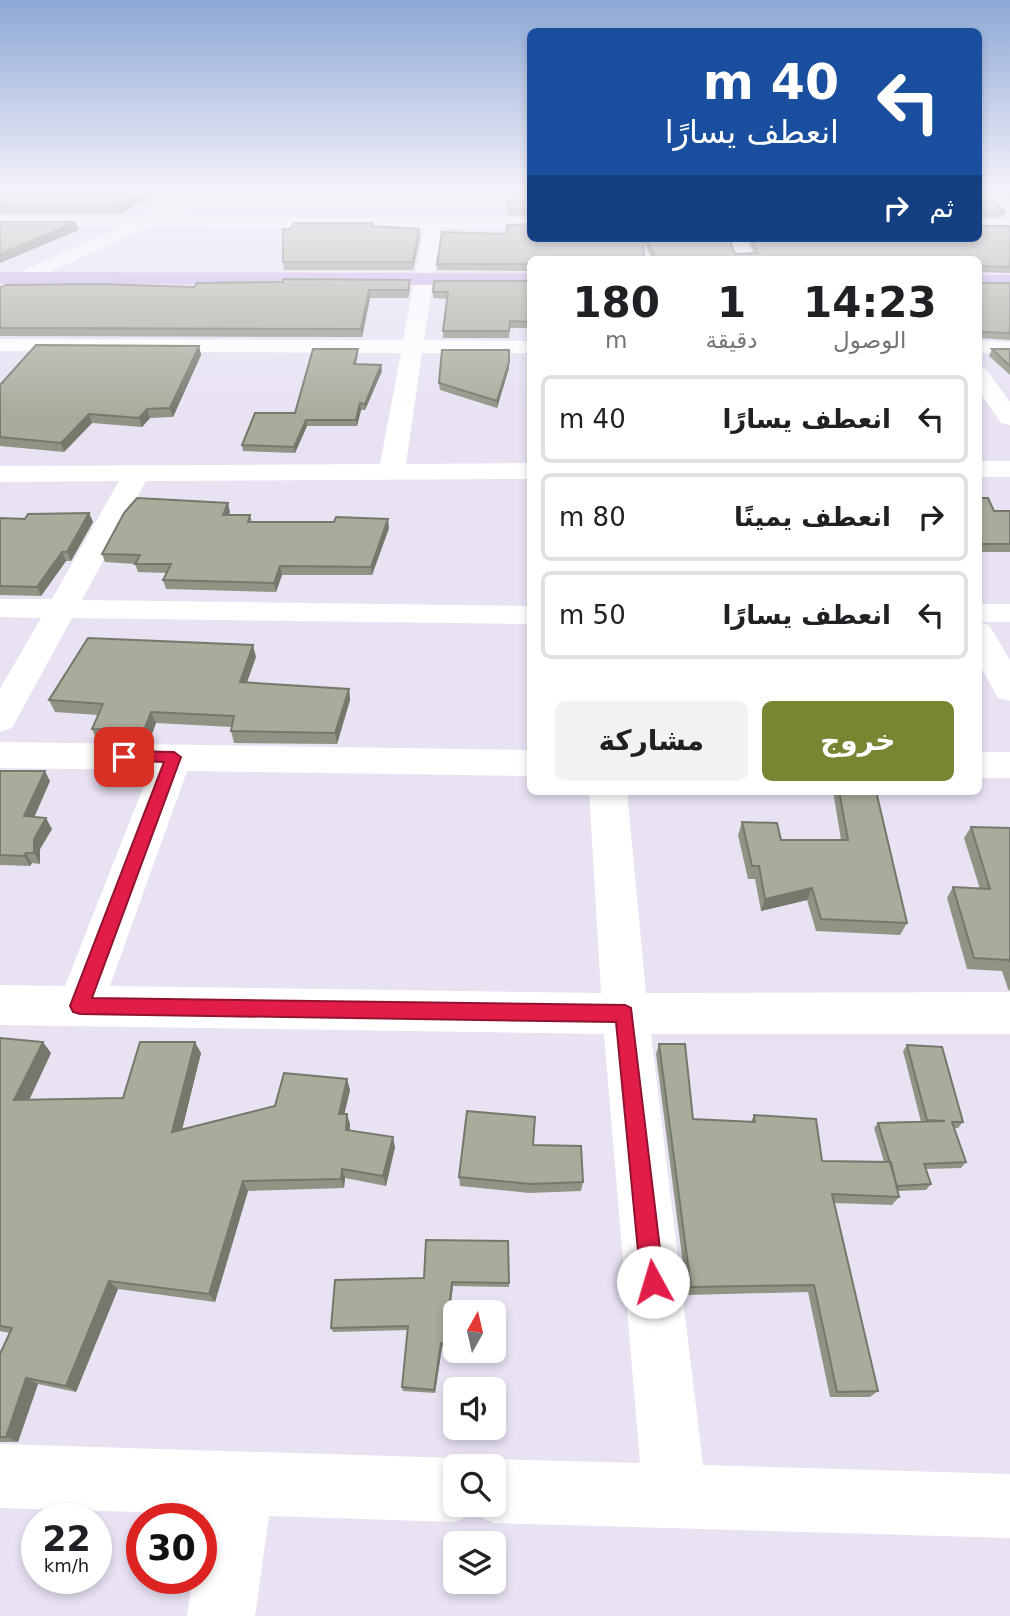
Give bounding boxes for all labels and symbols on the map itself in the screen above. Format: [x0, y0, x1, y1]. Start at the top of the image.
pin [94, 727, 154, 787]
position arrow [616, 1245, 690, 1319]
north arrow [443, 1300, 506, 1363]
speed limit sign: 30 [126, 1503, 217, 1594]

